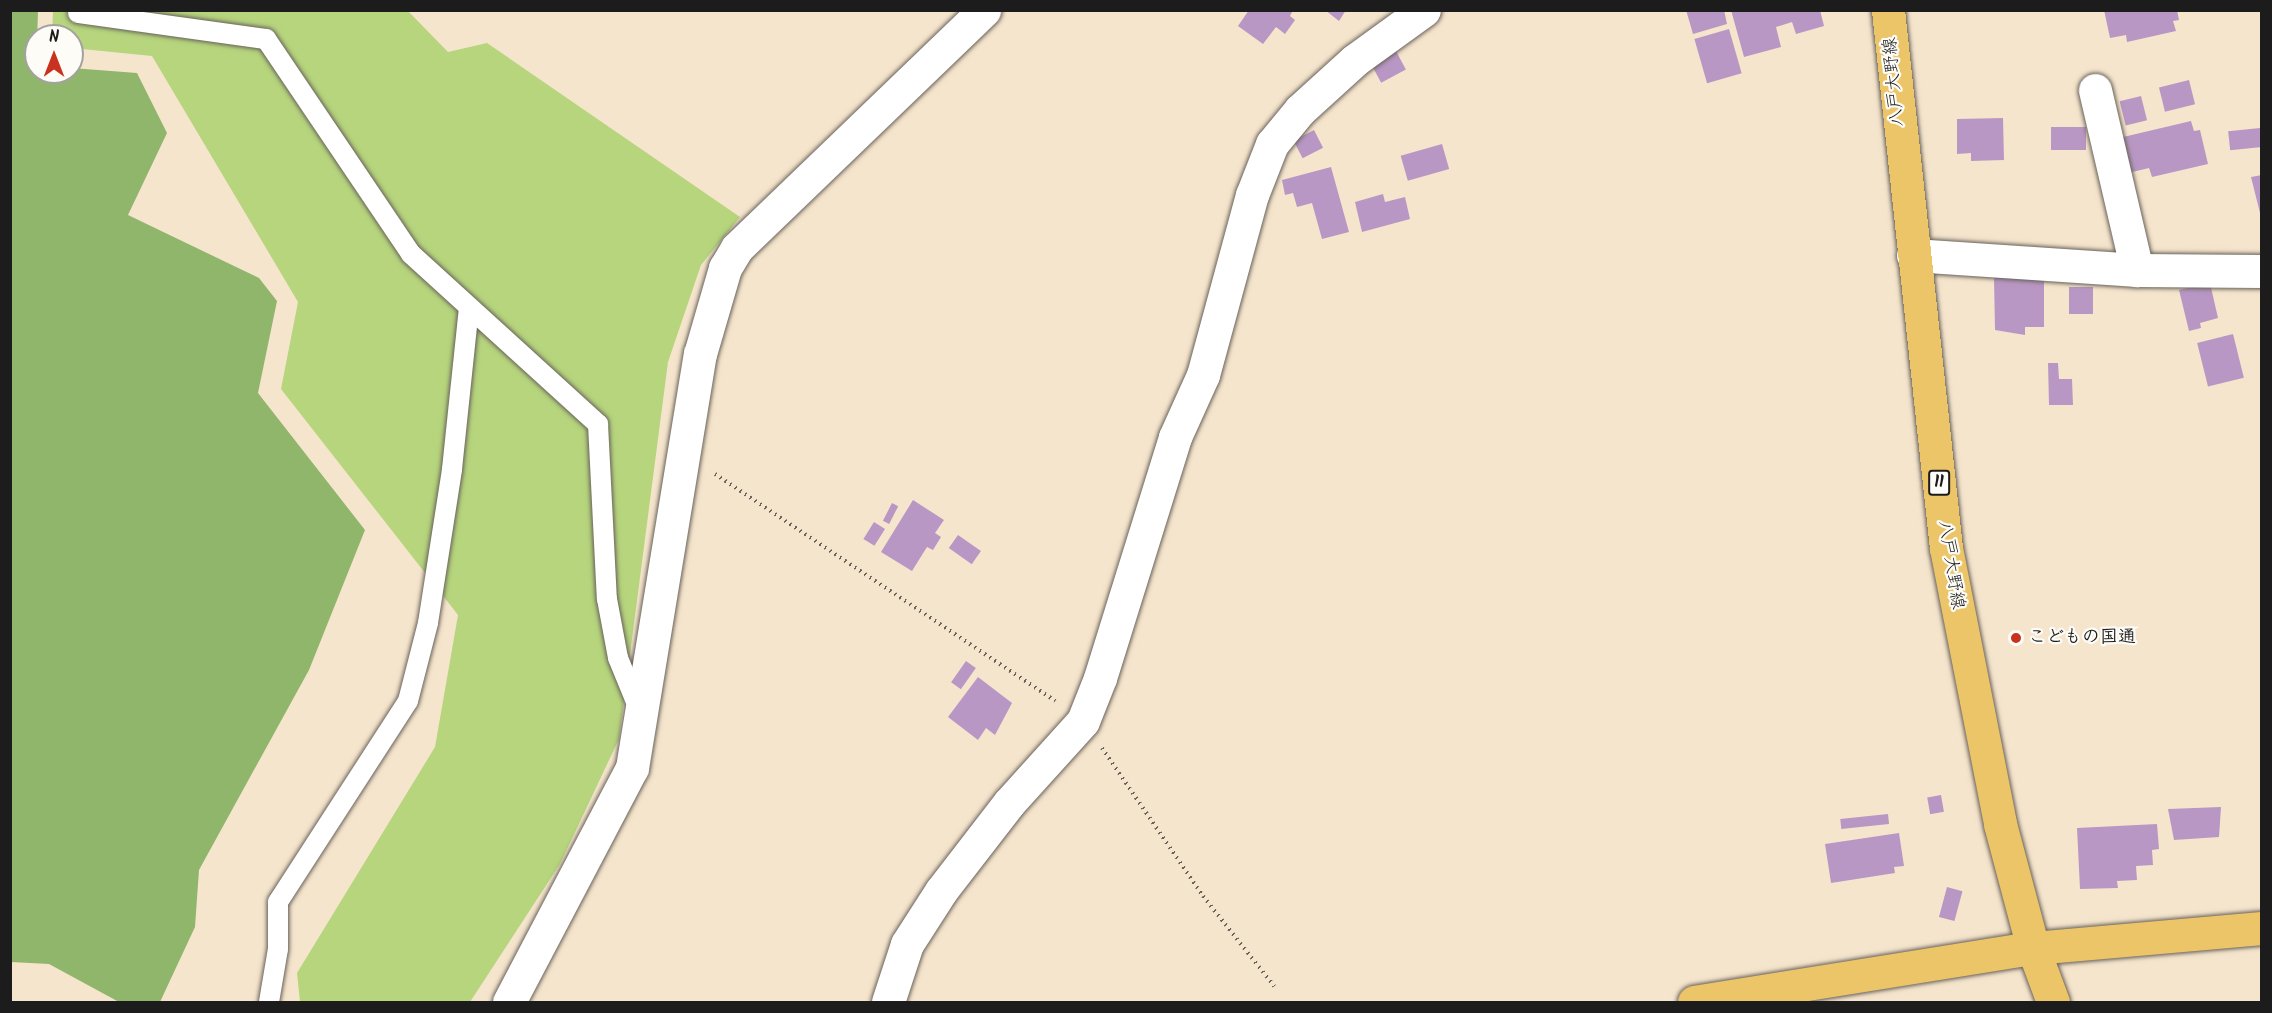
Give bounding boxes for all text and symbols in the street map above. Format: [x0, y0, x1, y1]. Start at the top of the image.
north arrow [24, 24, 84, 84]
text: N [49, 25, 59, 50]
street label: 八戸大野線 [1880, 36, 1910, 128]
road number: 11 [1927, 470, 1951, 496]
street label: 八戸大野線 [1932, 519, 1968, 611]
place label: こどもの国通 [2028, 627, 2136, 649]
marker: こどもの国通 [2009, 631, 2023, 645]

